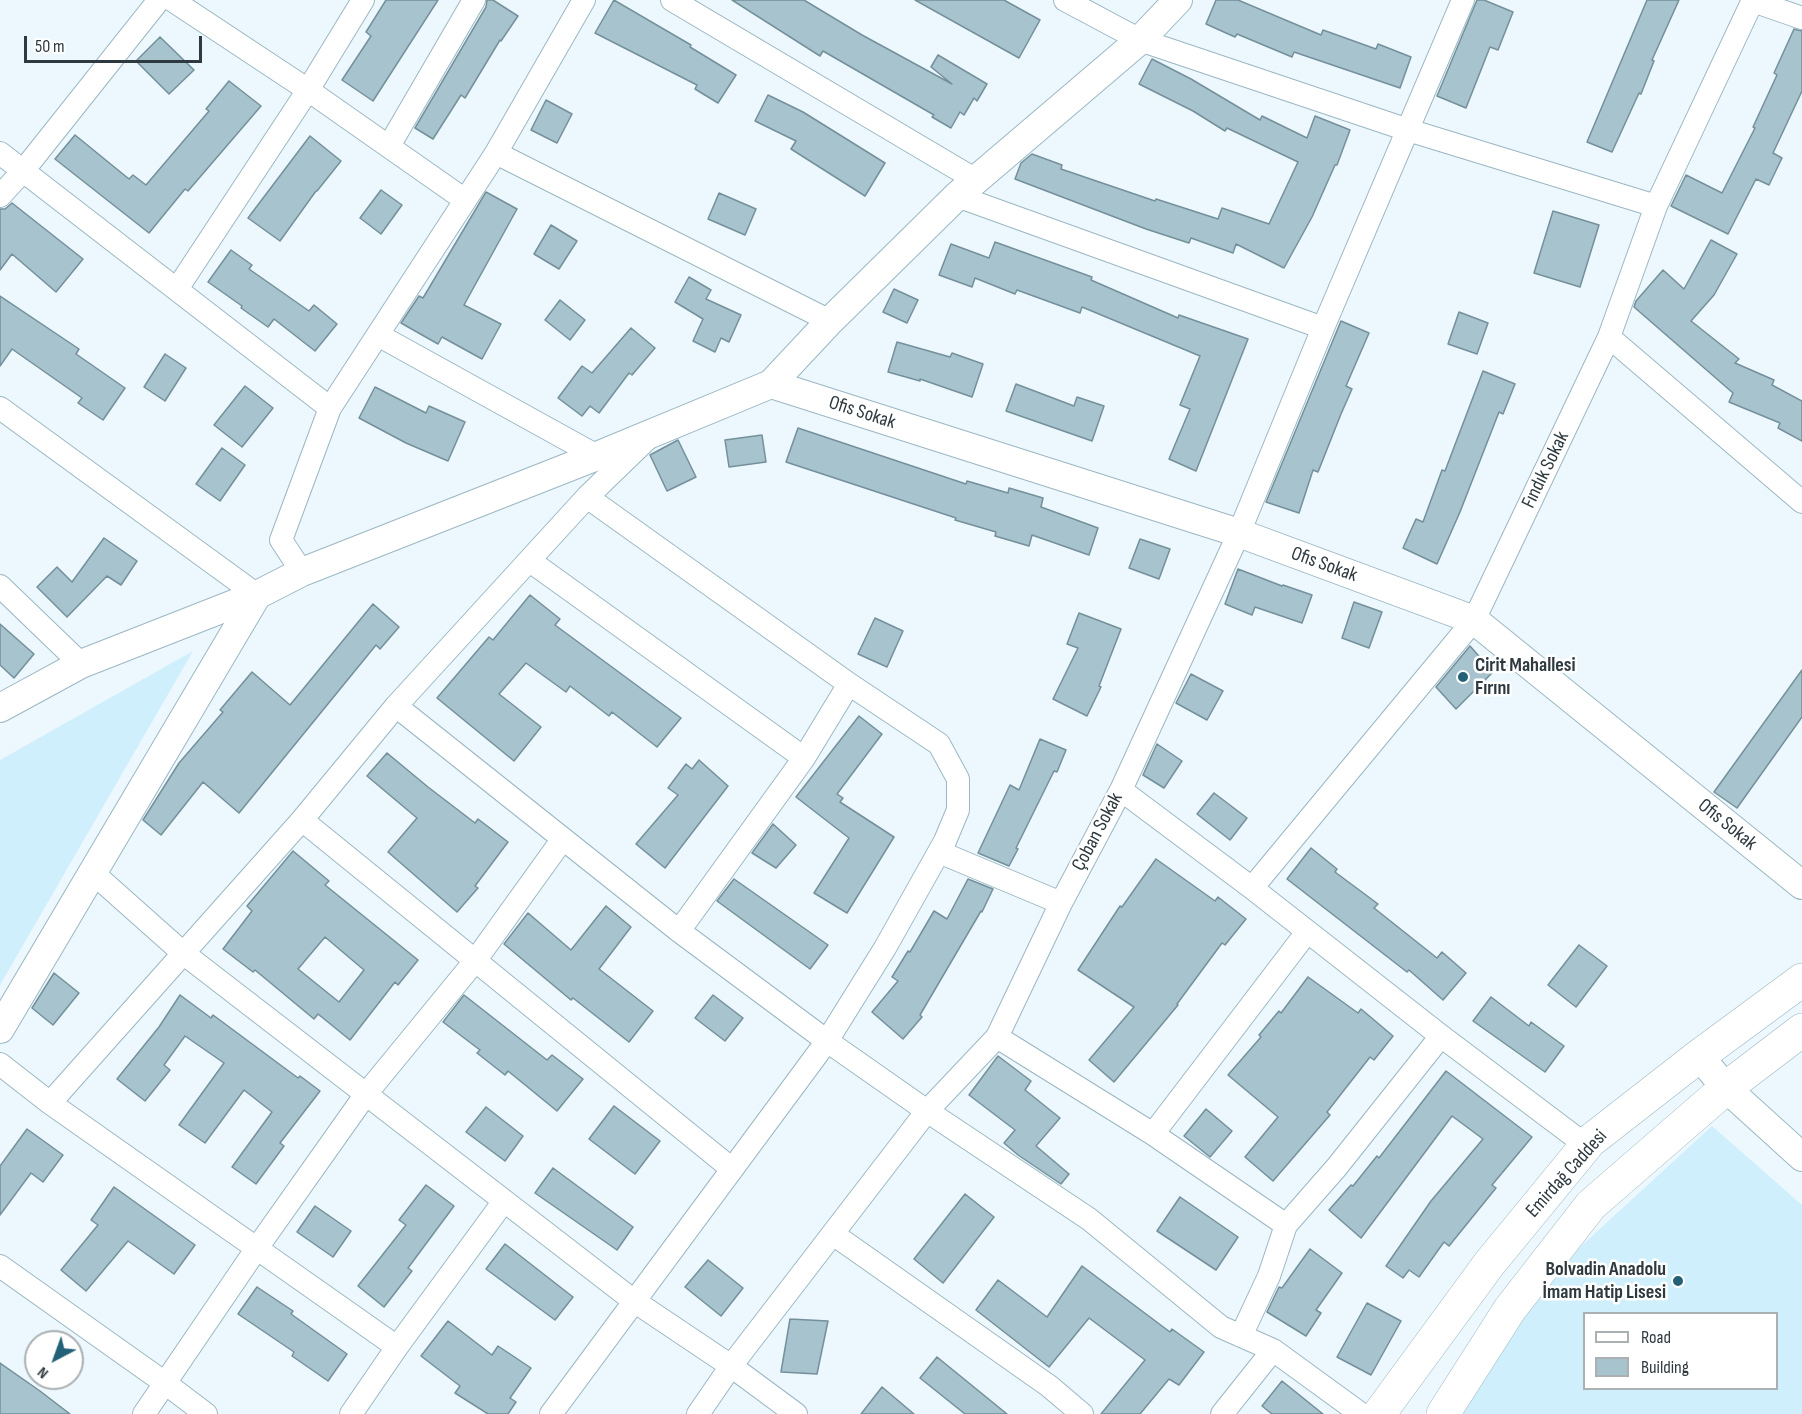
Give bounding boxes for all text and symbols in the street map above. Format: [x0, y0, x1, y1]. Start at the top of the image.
scale bar [27, 24, 206, 62]
text: 50 m [35, 36, 65, 57]
street label: Ofis Sokak [826, 391, 898, 435]
street label: Fındık Sokak [1517, 428, 1575, 512]
street label: Ofis Sokak [1288, 542, 1360, 588]
place label: Cirit Mahallesi Fırını [1475, 654, 1576, 701]
marker: Cirit Mahallesi Fırını [1456, 670, 1470, 684]
street label: Çoban Sokak [1067, 789, 1129, 875]
street label: Ofis Sokak [1693, 794, 1761, 856]
street label: Emirdağ Caddesi [1521, 1125, 1613, 1223]
place label: Bolvadin Anadolu İmam Hatip Lisesi [1543, 1258, 1666, 1305]
marker: Bolvadin Anadolu İmam Hatip Lisesi [1671, 1274, 1685, 1288]
legend [1583, 1312, 1778, 1390]
text: Road [1641, 1327, 1671, 1348]
north arrow [24, 1330, 84, 1390]
text: Building [1641, 1357, 1689, 1378]
text: N [34, 1362, 53, 1382]

